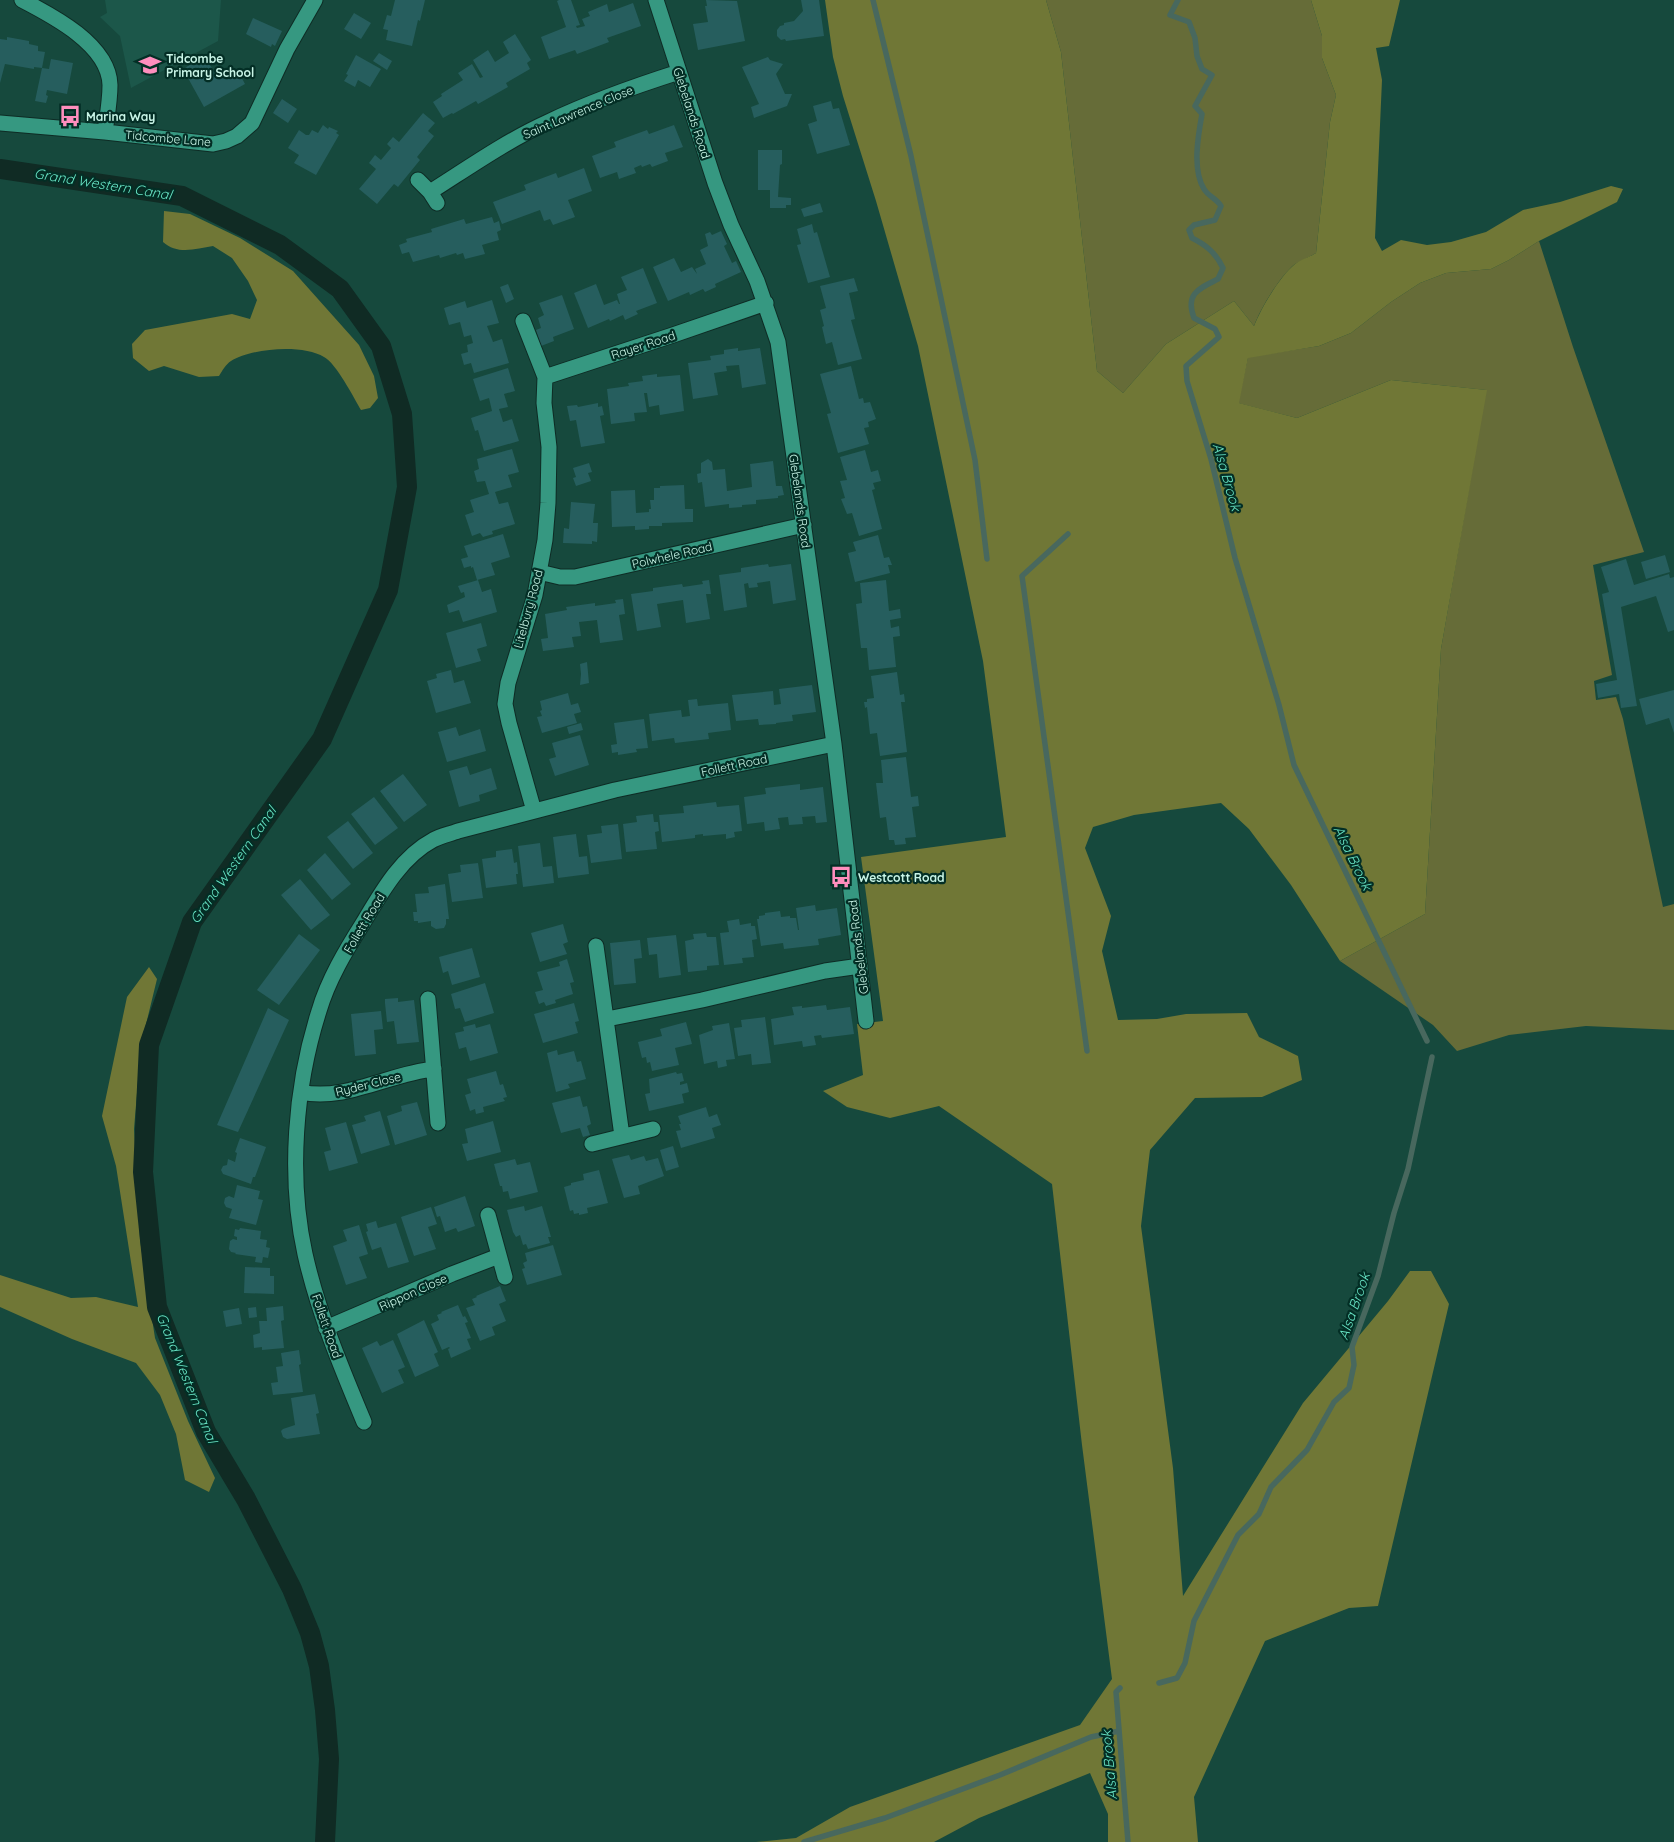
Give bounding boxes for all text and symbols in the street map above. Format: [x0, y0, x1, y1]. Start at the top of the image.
place label: Tidcombe Primary School [166, 51, 254, 80]
school or university icon: Tidcombe Primary School [137, 52, 163, 78]
street label: Glebelands Road [670, 66, 714, 160]
street label: Saint Lawrence Close [521, 82, 635, 142]
bus stop icon: Marina Way [57, 103, 83, 129]
place label: Marina Way [86, 109, 155, 124]
street label: Tidcombe Lane [124, 127, 212, 149]
water label: Grand Western Canal [33, 164, 175, 204]
street label: Rayer Road [609, 328, 677, 362]
water label: Alsa Brook [1209, 441, 1246, 515]
street label: Glebelands Road [786, 453, 814, 549]
street label: Polwhele Road [630, 538, 714, 572]
street label: Litelbury Road [510, 568, 546, 650]
street label: Follett Road [700, 751, 768, 779]
water label: Grand Western Canal [186, 801, 281, 927]
water label: Alsa Brook [1330, 823, 1377, 895]
bus stop icon: Westcott Road [828, 864, 854, 890]
place label: Westcott Road [858, 870, 945, 885]
street label: Follett Road [340, 890, 388, 956]
street label: Glebelands Road [845, 899, 871, 995]
street label: Ryder Close [334, 1069, 402, 1099]
water label: Alsa Brook [1334, 1269, 1374, 1342]
street label: Rippon Close [377, 1270, 449, 1314]
street label: Follett Road [309, 1292, 345, 1360]
water label: Grand Western Canal [153, 1310, 222, 1447]
water label: Alsa Brook [1097, 1728, 1121, 1801]

